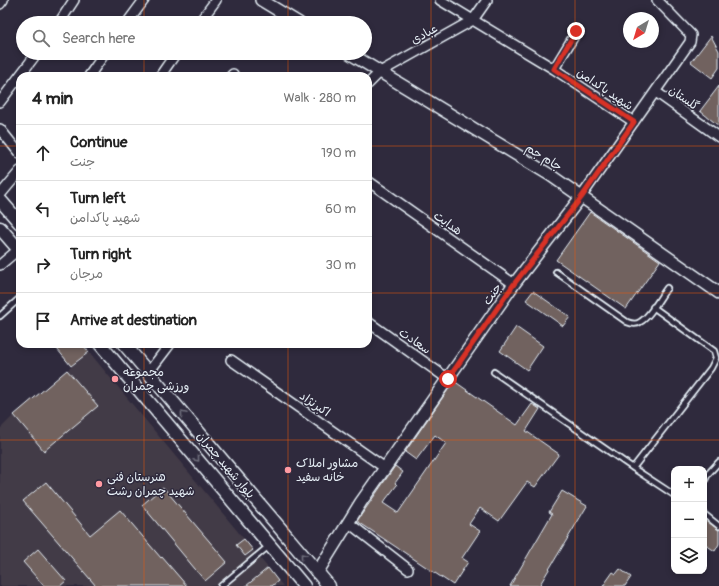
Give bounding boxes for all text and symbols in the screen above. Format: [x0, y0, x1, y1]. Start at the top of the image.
north arrow [623, 12, 659, 48]
search box [16, 16, 372, 60]
street label: عبادی [408, 21, 440, 48]
route end [567, 22, 585, 40]
icon: search [30, 27, 52, 49]
text: Search here [62, 29, 135, 48]
street label: شهید پاکدامن [574, 65, 636, 114]
street label: گلستان [666, 83, 702, 114]
text: 4 min [32, 88, 73, 109]
text: Walk · 280 m [283, 90, 356, 106]
text: Continue [70, 133, 128, 152]
street label: جام جم [522, 140, 565, 175]
icon: ahead [32, 142, 54, 164]
text: 190 m [321, 145, 356, 161]
text: جنت [70, 154, 95, 170]
text: Turn left [70, 189, 126, 208]
icon: left [32, 198, 54, 220]
text: 60 m [325, 201, 356, 217]
street label: هدایت [430, 208, 465, 239]
text: شهید پاکدامن [70, 210, 140, 226]
text: Turn right [70, 245, 131, 264]
icon: right [32, 254, 54, 276]
text: 30 m [326, 257, 356, 273]
text: مرجان [70, 266, 103, 282]
street label: جنت [480, 280, 505, 308]
icon: arrive [32, 310, 54, 332]
text: Arrive at destination [70, 311, 197, 330]
street label: سعادت [396, 325, 434, 358]
place label: مجموعه ورزشی چمران [123, 365, 189, 394]
route start [439, 370, 457, 388]
marker: مجموعه ورزشی چمران [110, 374, 120, 384]
street label: اکبرنژاد [296, 389, 333, 420]
one-way arrow [181, 412, 188, 419]
street label: بلوار شهید چمران [193, 429, 258, 502]
one-way arrow [193, 455, 200, 462]
place label: مشاور املاک خانه سفید [296, 456, 358, 485]
marker: مشاور املاک خانه سفید [283, 465, 293, 475]
map controls [671, 466, 707, 574]
button: + [671, 466, 707, 502]
place label: هنرستان فنی شهید چمران رشت [107, 470, 195, 499]
marker: هنرستان فنی شهید چمران رشت [94, 479, 104, 489]
button: − [671, 502, 707, 538]
button: layers [671, 538, 707, 574]
one-way arrow [301, 554, 308, 561]

